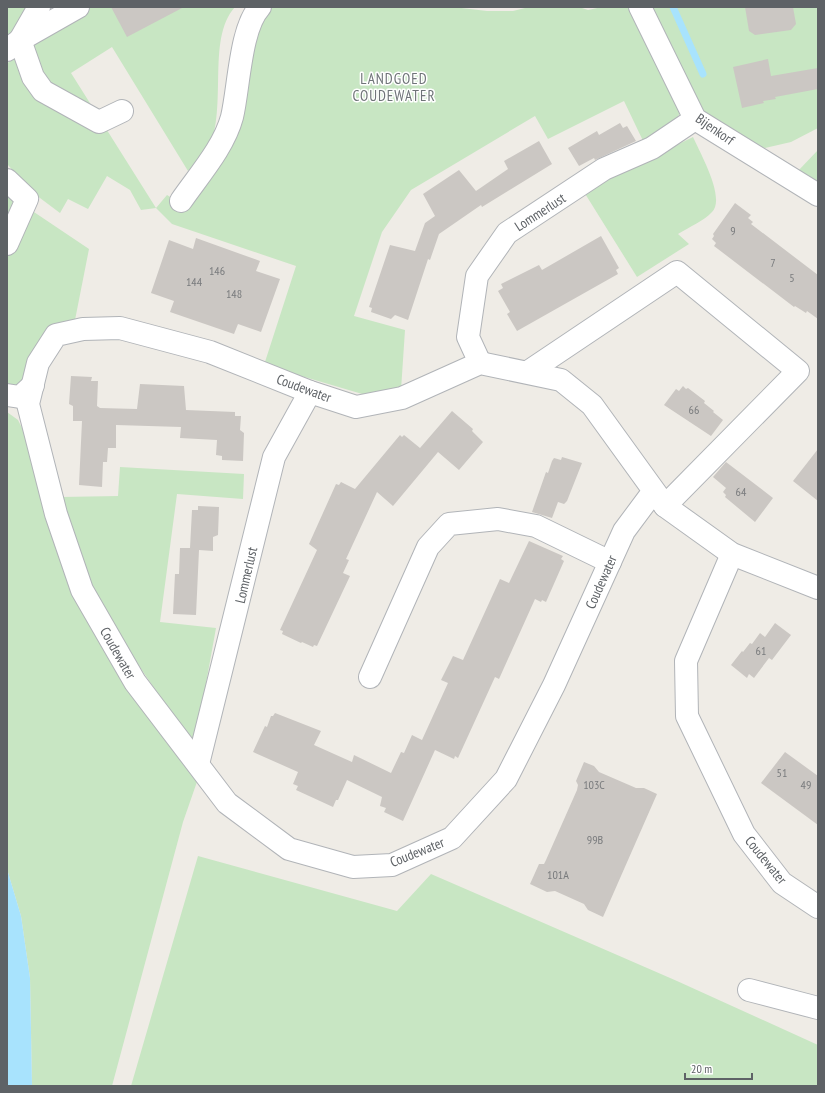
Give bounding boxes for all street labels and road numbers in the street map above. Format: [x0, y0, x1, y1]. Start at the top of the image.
street label: Bijenkorf [692, 109, 738, 149]
street label: Lommerlust [511, 189, 569, 235]
street label: Coudewater [274, 370, 334, 406]
street label: Lommerlust [231, 545, 261, 605]
street label: Coudewater [581, 552, 621, 612]
street label: Coudewater [96, 624, 140, 682]
street label: Coudewater [741, 832, 791, 888]
street label: Coudewater [387, 833, 447, 871]

